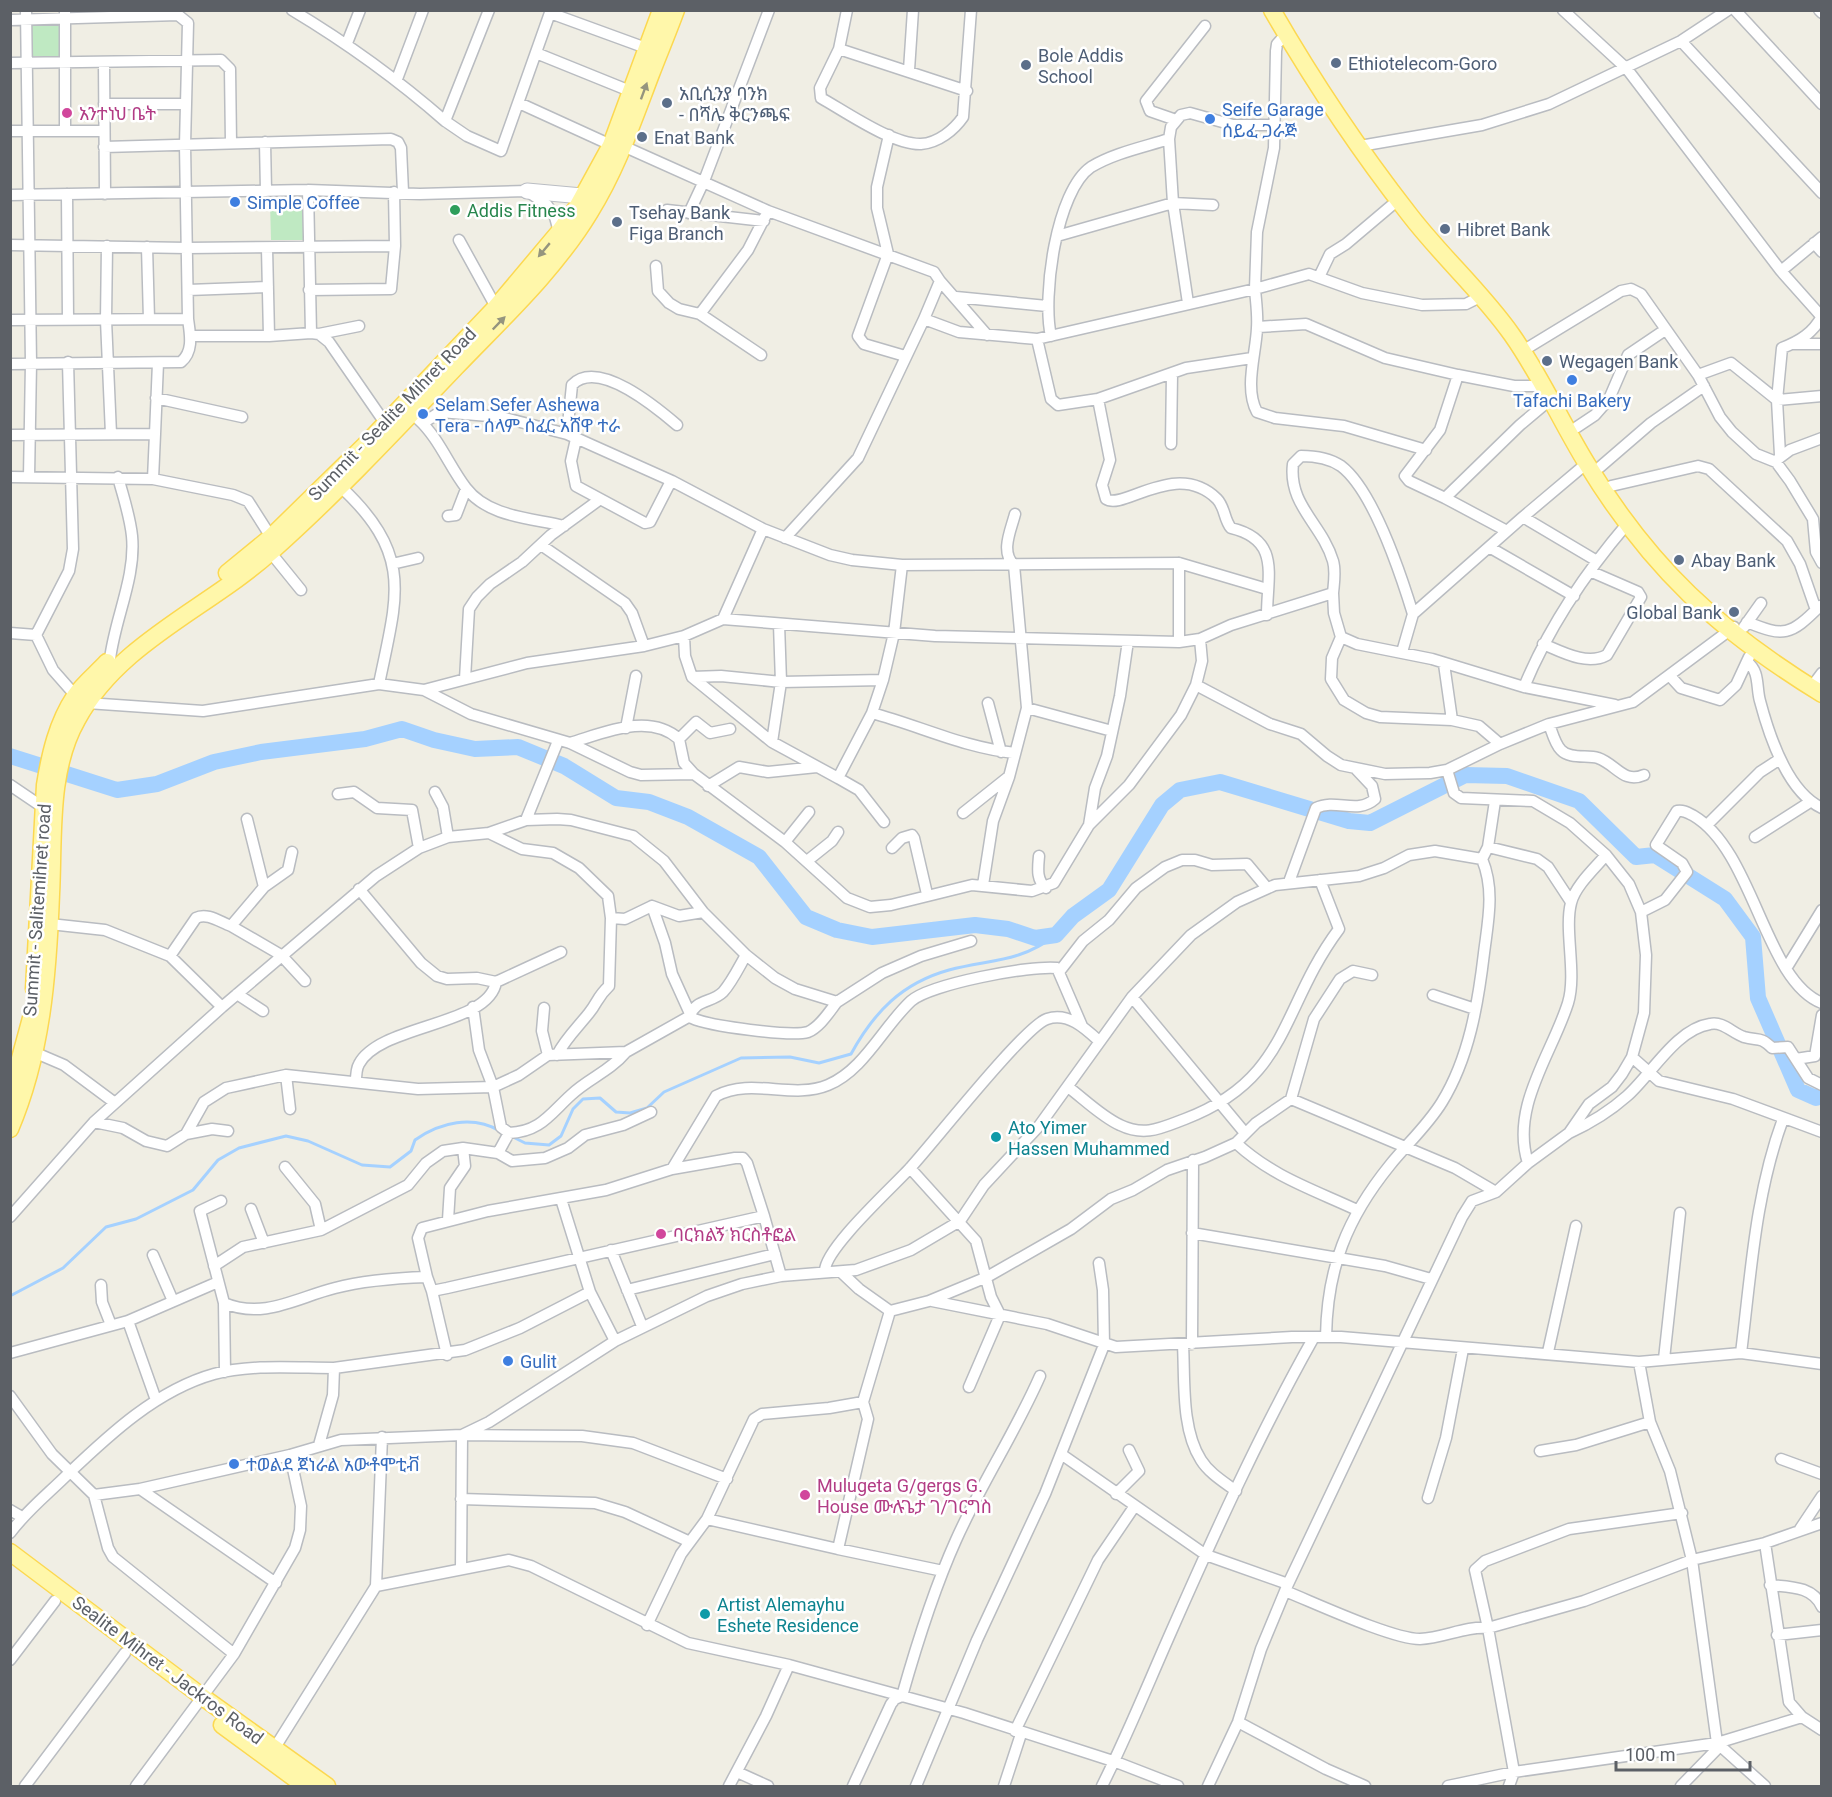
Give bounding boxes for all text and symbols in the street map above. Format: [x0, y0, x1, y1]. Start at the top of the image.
place label: Bole Addis School [1038, 45, 1124, 87]
place label: Ethiotelecom-Goro [1348, 53, 1497, 74]
marker: Ethiotelecom-Goro [1329, 56, 1343, 70]
marker: Bole Addis School [1019, 58, 1033, 72]
one-way arrow [640, 82, 650, 100]
place label: አቢሲንያ ባንክ - በሻሌ ቅርንጫፍ [679, 83, 790, 125]
marker: አቢሲንያ ባንክ - በሻሌ ቅርንጫፍ [660, 96, 674, 110]
place label: Seife Garage ሰይፈ ጋራጅ [1222, 99, 1324, 141]
place label: አንተነህ ቤት [79, 103, 156, 124]
marker: አንተነህ ቤት [60, 106, 74, 120]
marker: Seife Garage ሰይፈ ጋራጅ [1203, 112, 1217, 126]
place label: Enat Bank [654, 127, 735, 148]
marker: Enat Bank [635, 130, 649, 144]
place label: Simple Coffee [247, 192, 360, 213]
marker: Simple Coffee [228, 195, 242, 209]
place label: Addis Fitness [467, 200, 575, 221]
place label: Tsehay Bank Figa Branch [629, 202, 731, 244]
marker: Addis Fitness [448, 203, 462, 217]
marker: Tsehay Bank Figa Branch [610, 215, 624, 229]
place label: Hibret Bank [1457, 219, 1551, 240]
marker: Hibret Bank [1438, 222, 1452, 236]
one-way arrow [537, 242, 550, 258]
one-way arrow [492, 315, 506, 330]
street label: Summit - Sealite Mihret Road [304, 323, 480, 505]
place label: Wegagen Bank [1559, 351, 1679, 372]
marker: Wegagen Bank [1540, 354, 1554, 368]
marker: Tafachi Bakery [1565, 373, 1579, 387]
place label: Tafachi Bakery [1513, 390, 1631, 411]
place label: Selam Sefer Ashewa Tera - ሰላም ሰፈር አሸዋ ተራ [435, 394, 620, 436]
marker: Selam Sefer Ashewa Tera - ሰላም ሰፈር አሸዋ ተራ [416, 407, 430, 421]
place label: Abay Bank [1691, 550, 1776, 571]
marker: Abay Bank [1672, 553, 1686, 567]
place label: Global Bank [1626, 602, 1723, 623]
marker: Global Bank [1727, 605, 1741, 619]
street label: Summit - Salitemihret road [19, 803, 55, 1017]
place label: Ato Yimer Hassen Muhammed [1008, 1117, 1170, 1159]
marker: Ato Yimer Hassen Muhammed [989, 1130, 1003, 1144]
place label: ባርክልኝ ክርስቶፎል [673, 1224, 796, 1245]
marker: ባርክልኝ ክርስቶፎል [654, 1227, 668, 1241]
place label: Gulit [520, 1351, 557, 1372]
marker: Gulit [501, 1354, 515, 1368]
place label: ተወልደ ጀነራል አውቶሞቲቭ [246, 1454, 420, 1475]
marker: ተወልደ ጀነራል አውቶሞቲቭ [227, 1457, 241, 1471]
place label: Mulugeta G/gergs G. House ሙሉጌታ ገ/ገርግስ [817, 1475, 992, 1517]
marker: Mulugeta G/gergs G. House ሙሉጌታ ገ/ገርግስ [798, 1488, 812, 1502]
street label: Sealite Mihret - Jackros Road [68, 1591, 268, 1749]
place label: Artist Alemayhu Eshete Residence [717, 1594, 859, 1636]
marker: Artist Alemayhu Eshete Residence [698, 1607, 712, 1621]
scale bar [1616, 1734, 1750, 1772]
text: 100 m [1625, 1744, 1676, 1765]

